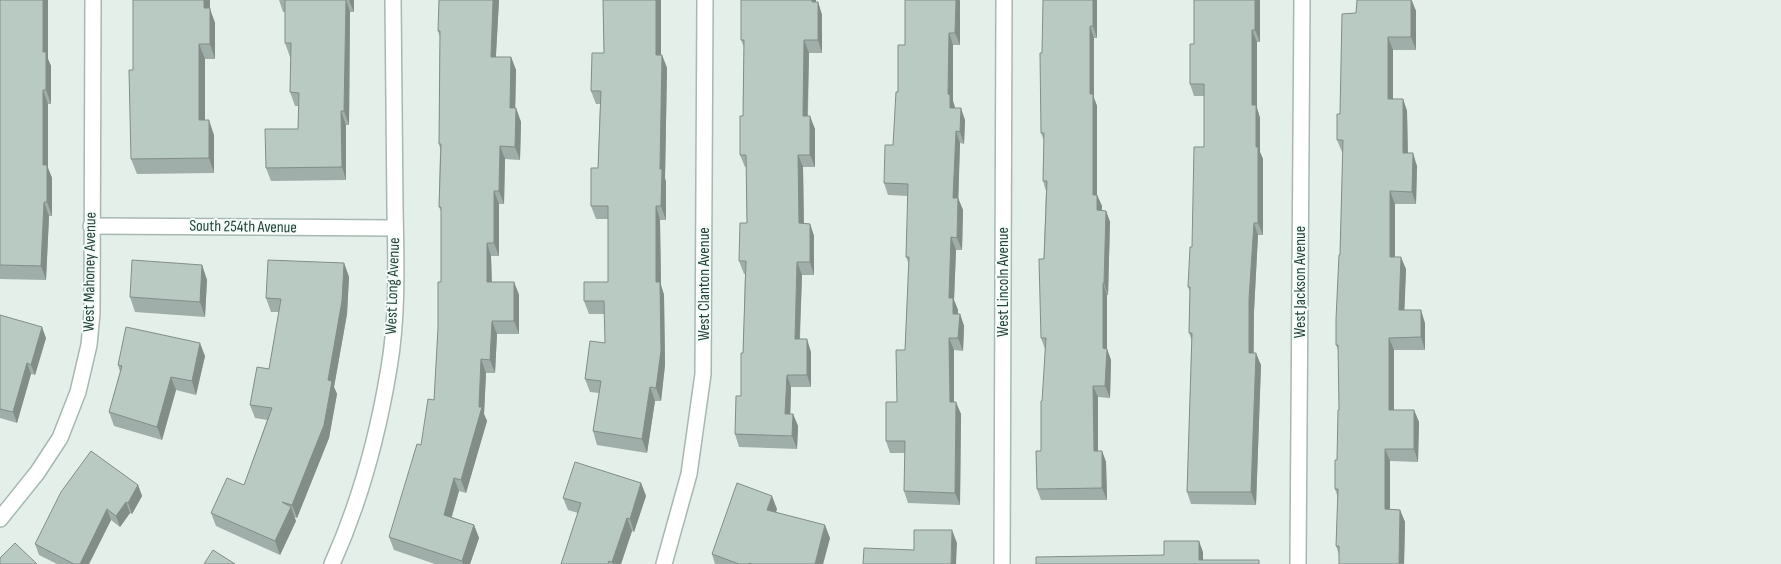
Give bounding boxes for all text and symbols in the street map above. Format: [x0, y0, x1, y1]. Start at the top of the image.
street label: West Mahoney Avenue [79, 212, 101, 332]
street label: South 254th Avenue [189, 217, 297, 237]
street label: West Jackson Avenue [1291, 226, 1310, 338]
street label: West Clanton Avenue [695, 227, 714, 341]
street label: West Lincoln Avenue [994, 227, 1013, 337]
street label: West Long Avenue [382, 237, 404, 335]

